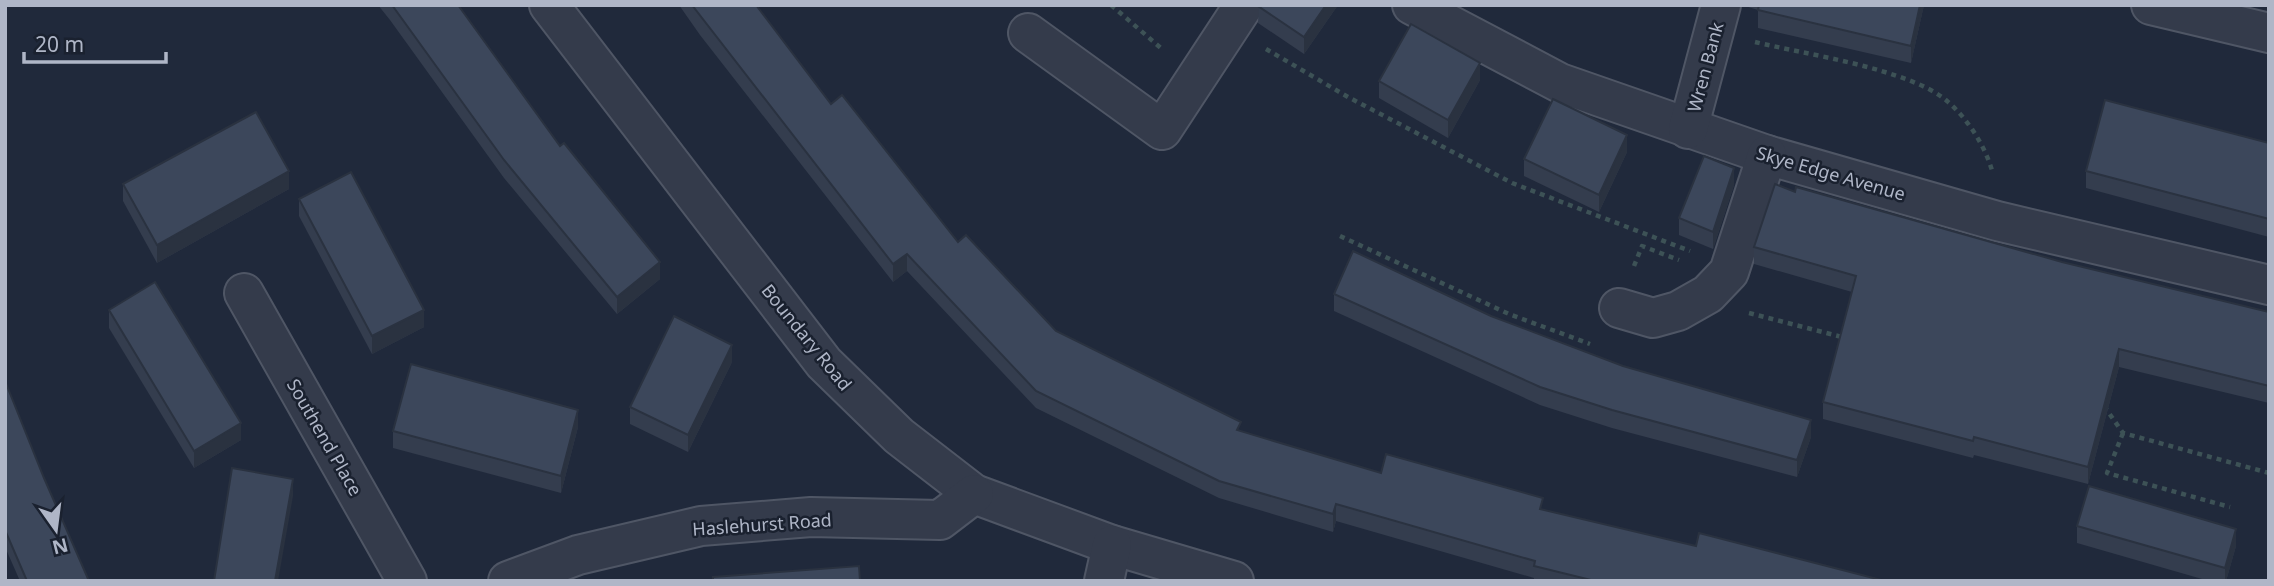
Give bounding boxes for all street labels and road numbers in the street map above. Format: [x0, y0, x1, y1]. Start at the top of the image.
street label: Wren Bank [1681, 19, 1729, 115]
street label: Skye Edge Avenue [1754, 140, 1908, 206]
street label: Boundary Road [757, 279, 857, 395]
street label: Southend Place [282, 374, 368, 500]
street label: Haslehurst Road [692, 507, 832, 541]

